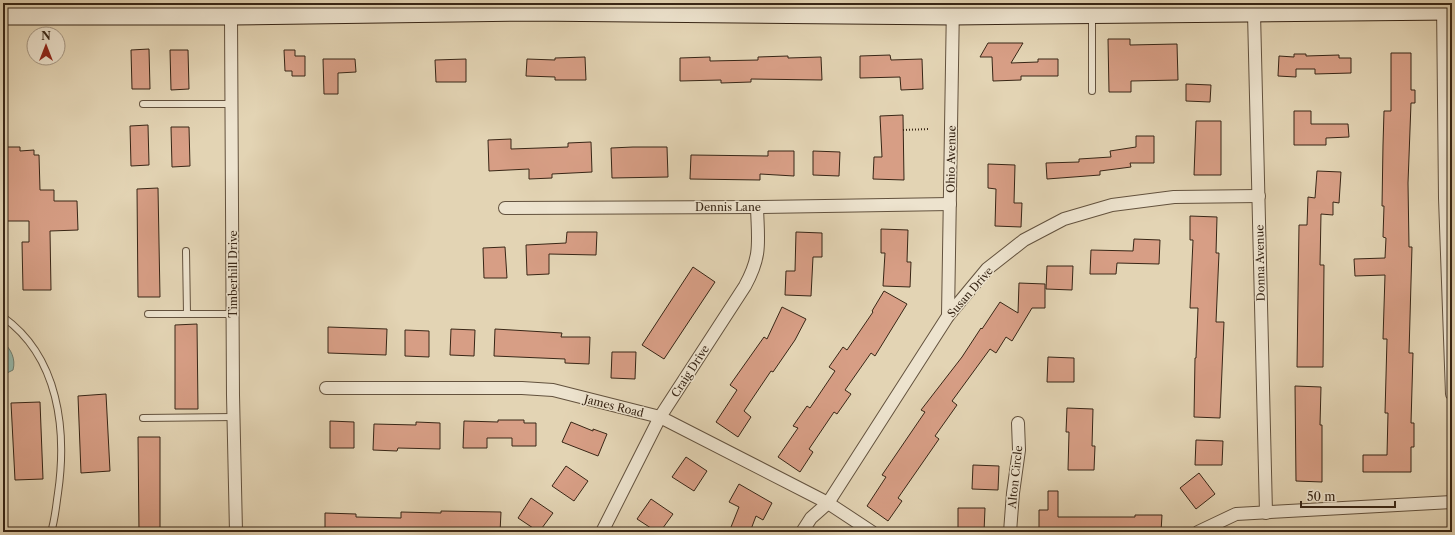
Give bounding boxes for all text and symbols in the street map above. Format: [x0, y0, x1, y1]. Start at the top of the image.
north arrow [26, 26, 66, 66]
text: N [41, 29, 51, 43]
street label: Ohio Avenue [943, 125, 959, 193]
street label: Dennis Lane [695, 200, 761, 214]
street label: Donna Avenue [1252, 225, 1268, 301]
street label: Timberhill Drive [226, 230, 240, 318]
street label: Susan Drive [944, 264, 996, 320]
street label: Craig Drive [668, 342, 712, 400]
street label: James Road [581, 391, 646, 420]
street label: Alton Circle [1005, 445, 1025, 510]
scale bar [1301, 483, 1395, 509]
text: 50 m [1307, 489, 1336, 504]

